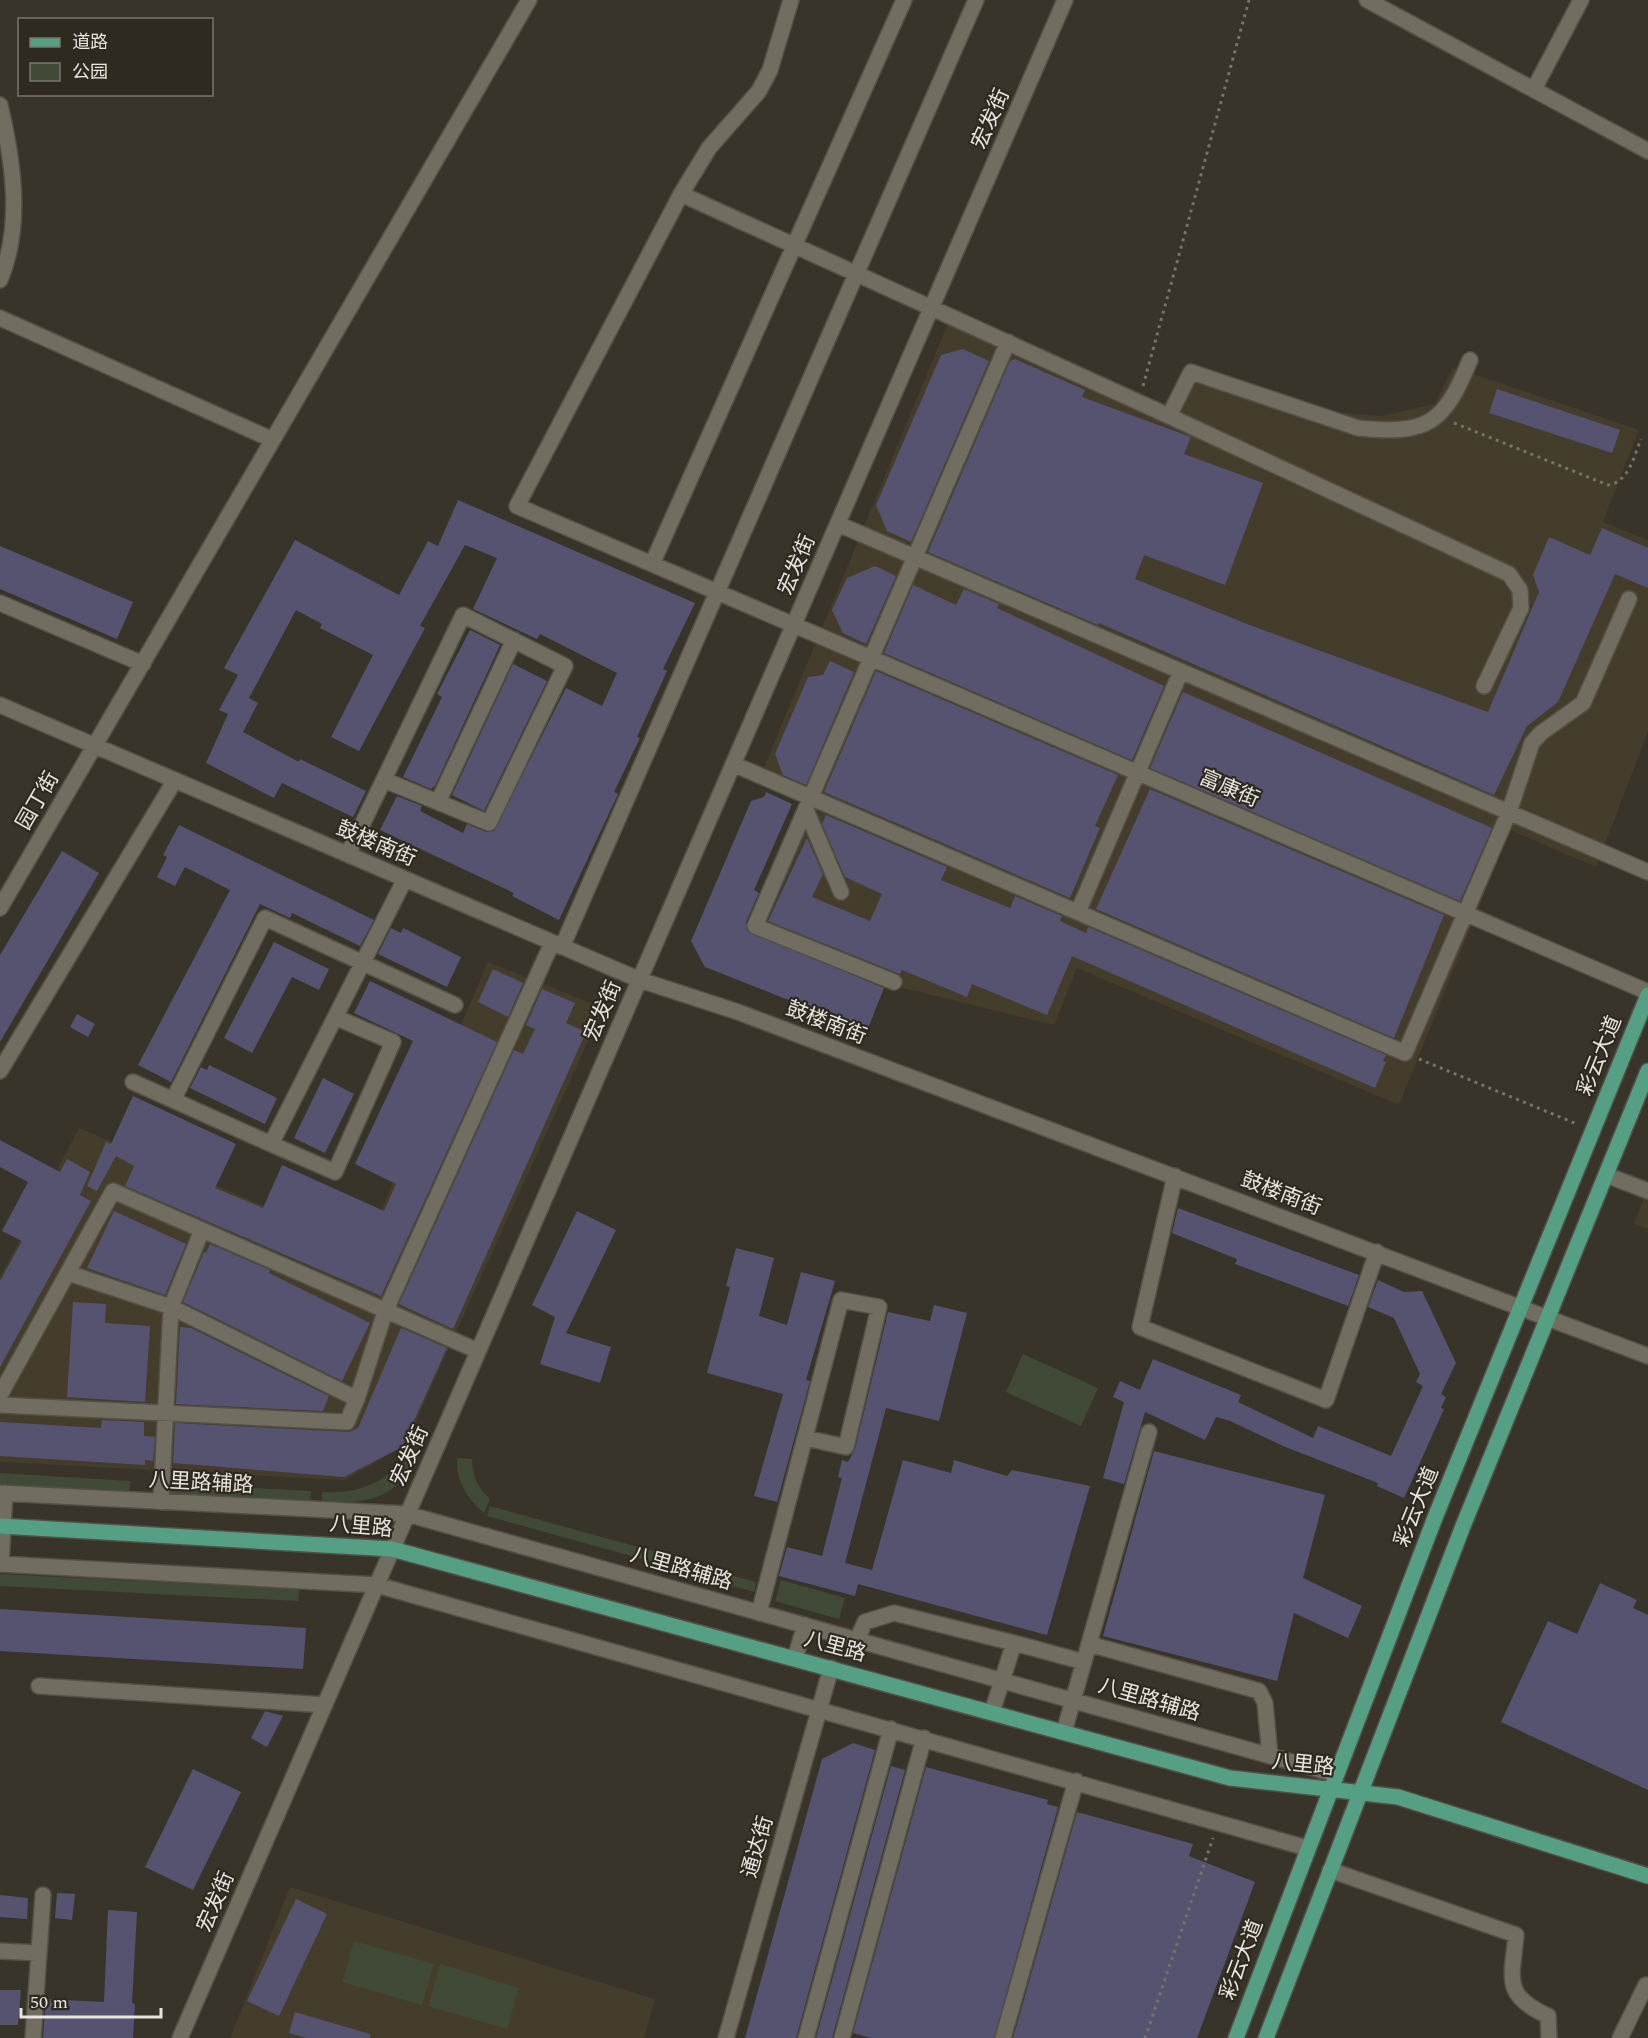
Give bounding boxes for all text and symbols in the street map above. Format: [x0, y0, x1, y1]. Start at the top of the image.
legend [18, 18, 213, 96]
text: 道路 [72, 29, 108, 56]
text: 公园 [72, 59, 108, 86]
street label: 宏发街 [964, 84, 1018, 154]
street label: 宏发街 [770, 530, 824, 600]
street label: 富康街 [1194, 762, 1264, 816]
street label: 园丁街 [8, 766, 68, 836]
street label: 鼓楼南街 [331, 813, 421, 875]
street label: 宏发街 [576, 976, 630, 1046]
street label: 鼓楼南街 [781, 993, 871, 1053]
street label: 彩云大道 [1569, 1011, 1631, 1101]
street label: 鼓楼南街 [1236, 1164, 1326, 1224]
street label: 宏发街 [383, 1421, 437, 1491]
street label: 彩云大道 [1386, 1462, 1448, 1552]
street label: 八里路辅路 [148, 1464, 254, 1502]
street label: 八里路 [328, 1508, 394, 1546]
street label: 八里路辅路 [626, 1539, 736, 1599]
street label: 八里路 [800, 1623, 870, 1671]
street label: 八里路辅路 [1094, 1670, 1204, 1730]
street label: 八里路 [1270, 1746, 1336, 1784]
street label: 通达街 [734, 1812, 782, 1882]
street label: 宏发街 [189, 1867, 243, 1937]
street label: 彩云大道 [1212, 1915, 1272, 2005]
scale bar [21, 1981, 160, 2019]
text: 50 m [30, 1989, 68, 2016]

